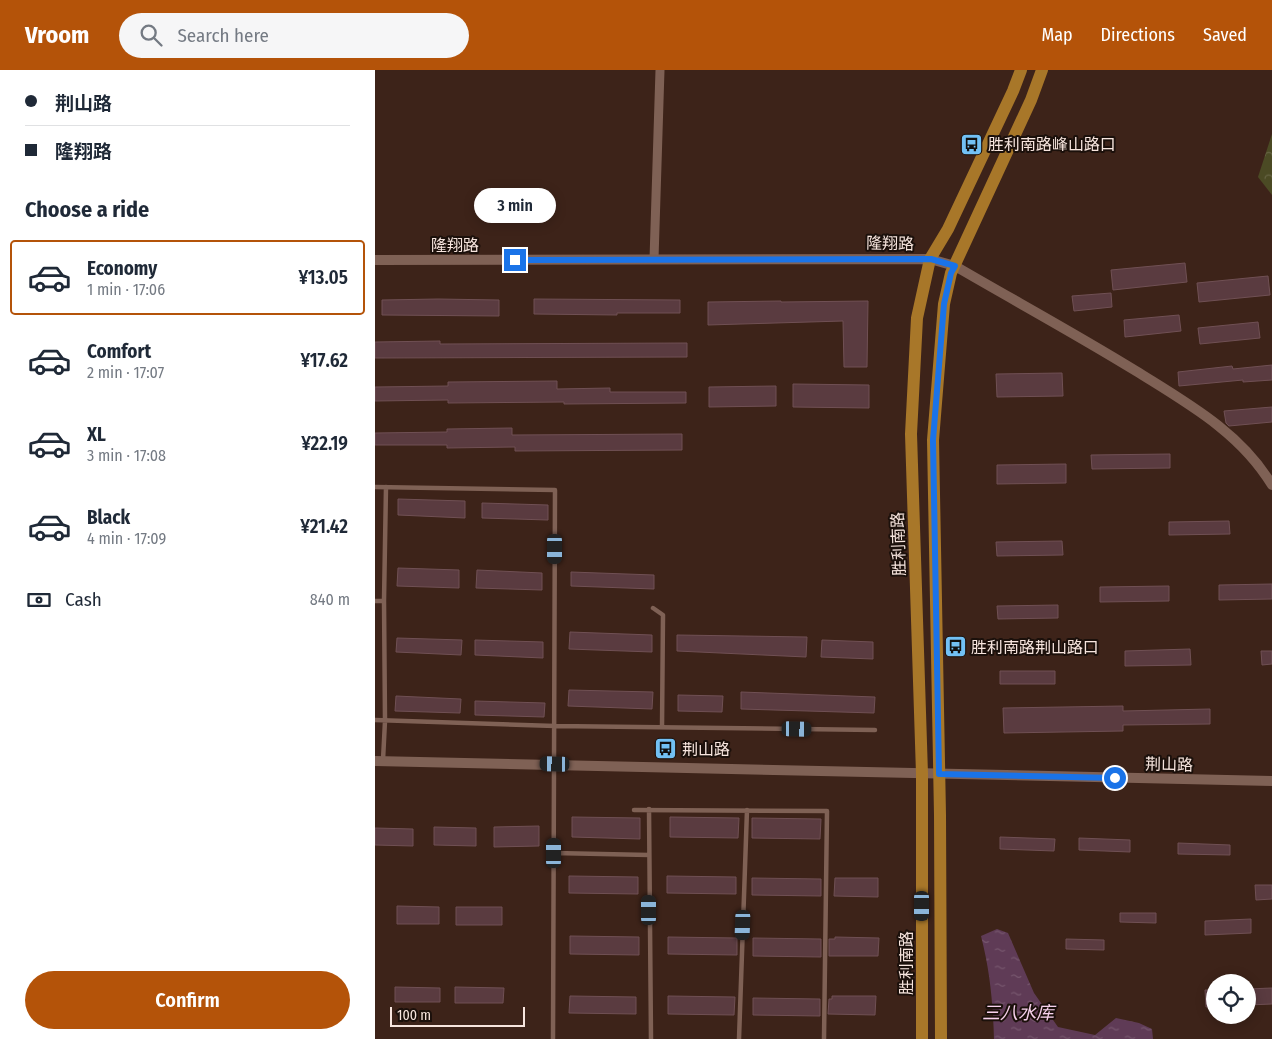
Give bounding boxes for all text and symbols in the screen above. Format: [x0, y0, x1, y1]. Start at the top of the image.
search box [119, 13, 469, 58]
text: Vroom [25, 21, 89, 49]
icon: search [137, 21, 165, 49]
text: Search here [177, 24, 269, 47]
text: Map [1041, 24, 1073, 46]
text: Directions [1101, 24, 1175, 46]
text: Saved [1203, 24, 1247, 46]
text: 荆山路 [55, 92, 112, 115]
bus stop icon: 胜利南路峰山路口 [960, 132, 984, 156]
place label: 胜利南路峰山路口 [988, 135, 1116, 154]
text: 隆翔路 [55, 140, 112, 163]
callout: 3 min [474, 188, 556, 222]
text: Choose a ride [25, 196, 149, 223]
text: 3 min [497, 196, 533, 215]
street label: 隆翔路 [866, 234, 914, 253]
street label: 隆翔路 [431, 236, 479, 255]
route end [504, 249, 526, 271]
icon: car [27, 255, 72, 300]
text: Economy [87, 257, 157, 280]
text: ¥13.05 [299, 266, 348, 289]
text: 1 min · 17:06 [87, 280, 165, 299]
icon: car [27, 338, 72, 383]
text: Comfort [87, 340, 151, 363]
text: ¥17.62 [301, 349, 348, 372]
text: 2 min · 17:07 [87, 363, 164, 382]
icon: car [27, 421, 72, 466]
text: XL [87, 423, 106, 446]
text: ¥22.19 [301, 432, 348, 455]
text: 3 min · 17:08 [87, 446, 166, 465]
icon: car [27, 504, 72, 549]
text: Black [87, 506, 130, 529]
street label: 胜利南路 [888, 512, 909, 576]
text: ¥21.42 [300, 515, 348, 538]
text: 4 min · 17:09 [87, 529, 166, 548]
car [547, 534, 562, 564]
icon: cash [25, 586, 53, 614]
text: Cash [65, 588, 102, 611]
text: 840 m [310, 590, 350, 609]
bus stop icon: 胜利南路荆山路口 [943, 635, 967, 659]
place label: 胜利南路荆山路口 [971, 638, 1099, 657]
car [781, 721, 812, 737]
bus stop icon: 荆山路 [654, 737, 678, 761]
place label: 荆山路 [682, 740, 730, 759]
street label: 荆山路 [1145, 755, 1193, 774]
car [539, 756, 570, 772]
route start [1104, 767, 1126, 789]
car [546, 838, 561, 868]
car [914, 891, 929, 921]
car [641, 895, 656, 925]
car [734, 910, 751, 940]
street label: 胜利南路 [897, 931, 916, 995]
button: Confirm [25, 971, 350, 1029]
map controls [1206, 974, 1256, 1024]
button: locate [1206, 974, 1256, 1024]
water label: 三八水库 [982, 1002, 1057, 1024]
scale bar [390, 1004, 525, 1027]
text: 100 m [397, 1007, 431, 1024]

